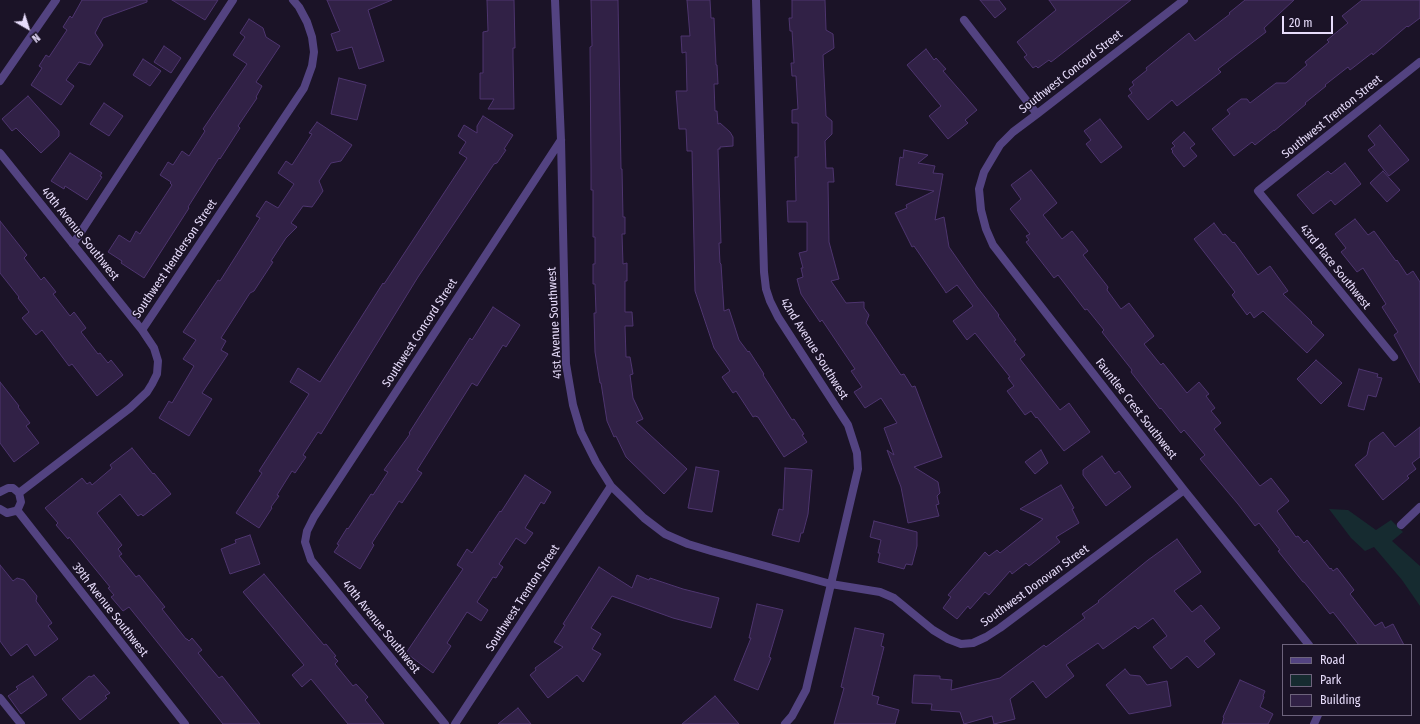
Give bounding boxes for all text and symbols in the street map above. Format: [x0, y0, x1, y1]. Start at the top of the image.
north arrow [8, 8, 48, 48]
scale bar [1284, 8, 1335, 34]
text: 20 m [1289, 16, 1313, 30]
street label: Southwest Concord Street [1017, 27, 1125, 117]
text: N [29, 31, 43, 45]
street label: Southwest Trenton Street [1279, 72, 1385, 162]
street label: 40th Avenue Southwest [38, 185, 122, 283]
street label: Southwest Henderson Street [130, 197, 220, 321]
street label: 43rd Place Southwest [1296, 222, 1374, 312]
street label: 41st Avenue Southwest [545, 267, 565, 379]
street label: Southwest Concord Street [379, 276, 461, 390]
street label: 42nd Avenue Southwest [777, 296, 851, 402]
street label: Fauntlee Crest Southwest [1092, 356, 1180, 462]
street label: Southwest Trenton Street [483, 542, 563, 654]
street label: Southwest Donovan Street [978, 542, 1092, 630]
street label: 39th Avenue Southwest [69, 560, 151, 660]
street label: 40th Avenue Southwest [339, 578, 423, 676]
legend [1282, 644, 1412, 716]
text: Road [1320, 653, 1345, 667]
text: Park [1320, 673, 1341, 687]
text: Building [1320, 693, 1360, 707]

